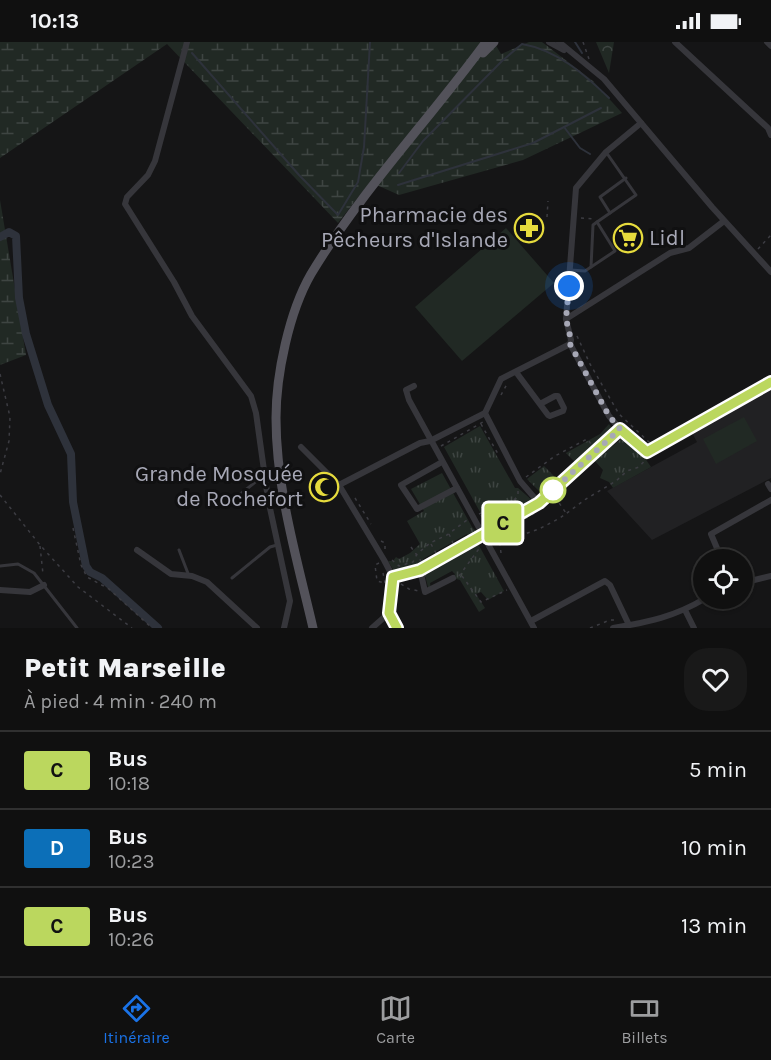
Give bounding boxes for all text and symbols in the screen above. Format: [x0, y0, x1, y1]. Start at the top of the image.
text: 10:13 [30, 8, 79, 34]
place label: Pharmacie des Pêcheurs d'Islande [321, 202, 508, 253]
pharmacy icon: Pharmacie des Pêcheurs d'Islande [513, 212, 545, 244]
supermarket icon: Lidl [612, 222, 644, 254]
place label: Lidl [649, 225, 685, 251]
your location [554, 271, 584, 301]
place label: Grande Mosquée de Rochefort [135, 461, 303, 512]
mosque icon: Grande Mosquée de Rochefort [308, 471, 340, 503]
unlabelled marker [540, 477, 566, 503]
line badge: C [484, 504, 522, 542]
text: C [496, 511, 510, 535]
map controls [693, 549, 753, 609]
button: locate [693, 549, 753, 609]
button: heart [684, 648, 747, 711]
text: Petit Marseille [24, 651, 226, 684]
text: À pied · 4 min · 240 m [24, 690, 217, 713]
text: Bus [108, 746, 148, 772]
text: 5 min [689, 757, 747, 783]
text: C [50, 758, 64, 782]
text: 10:18 [108, 772, 150, 795]
text: Bus [108, 824, 148, 850]
text: 10 min [681, 835, 747, 861]
text: D [50, 836, 64, 860]
text: 10:23 [108, 850, 155, 873]
text: Bus [108, 902, 148, 928]
text: 13 min [681, 913, 747, 939]
text: C [50, 914, 64, 938]
text: 10:26 [108, 928, 154, 951]
tab: Itinéraire [103, 992, 170, 1047]
tab: Carte [376, 992, 415, 1047]
tab: Billets [621, 992, 668, 1047]

